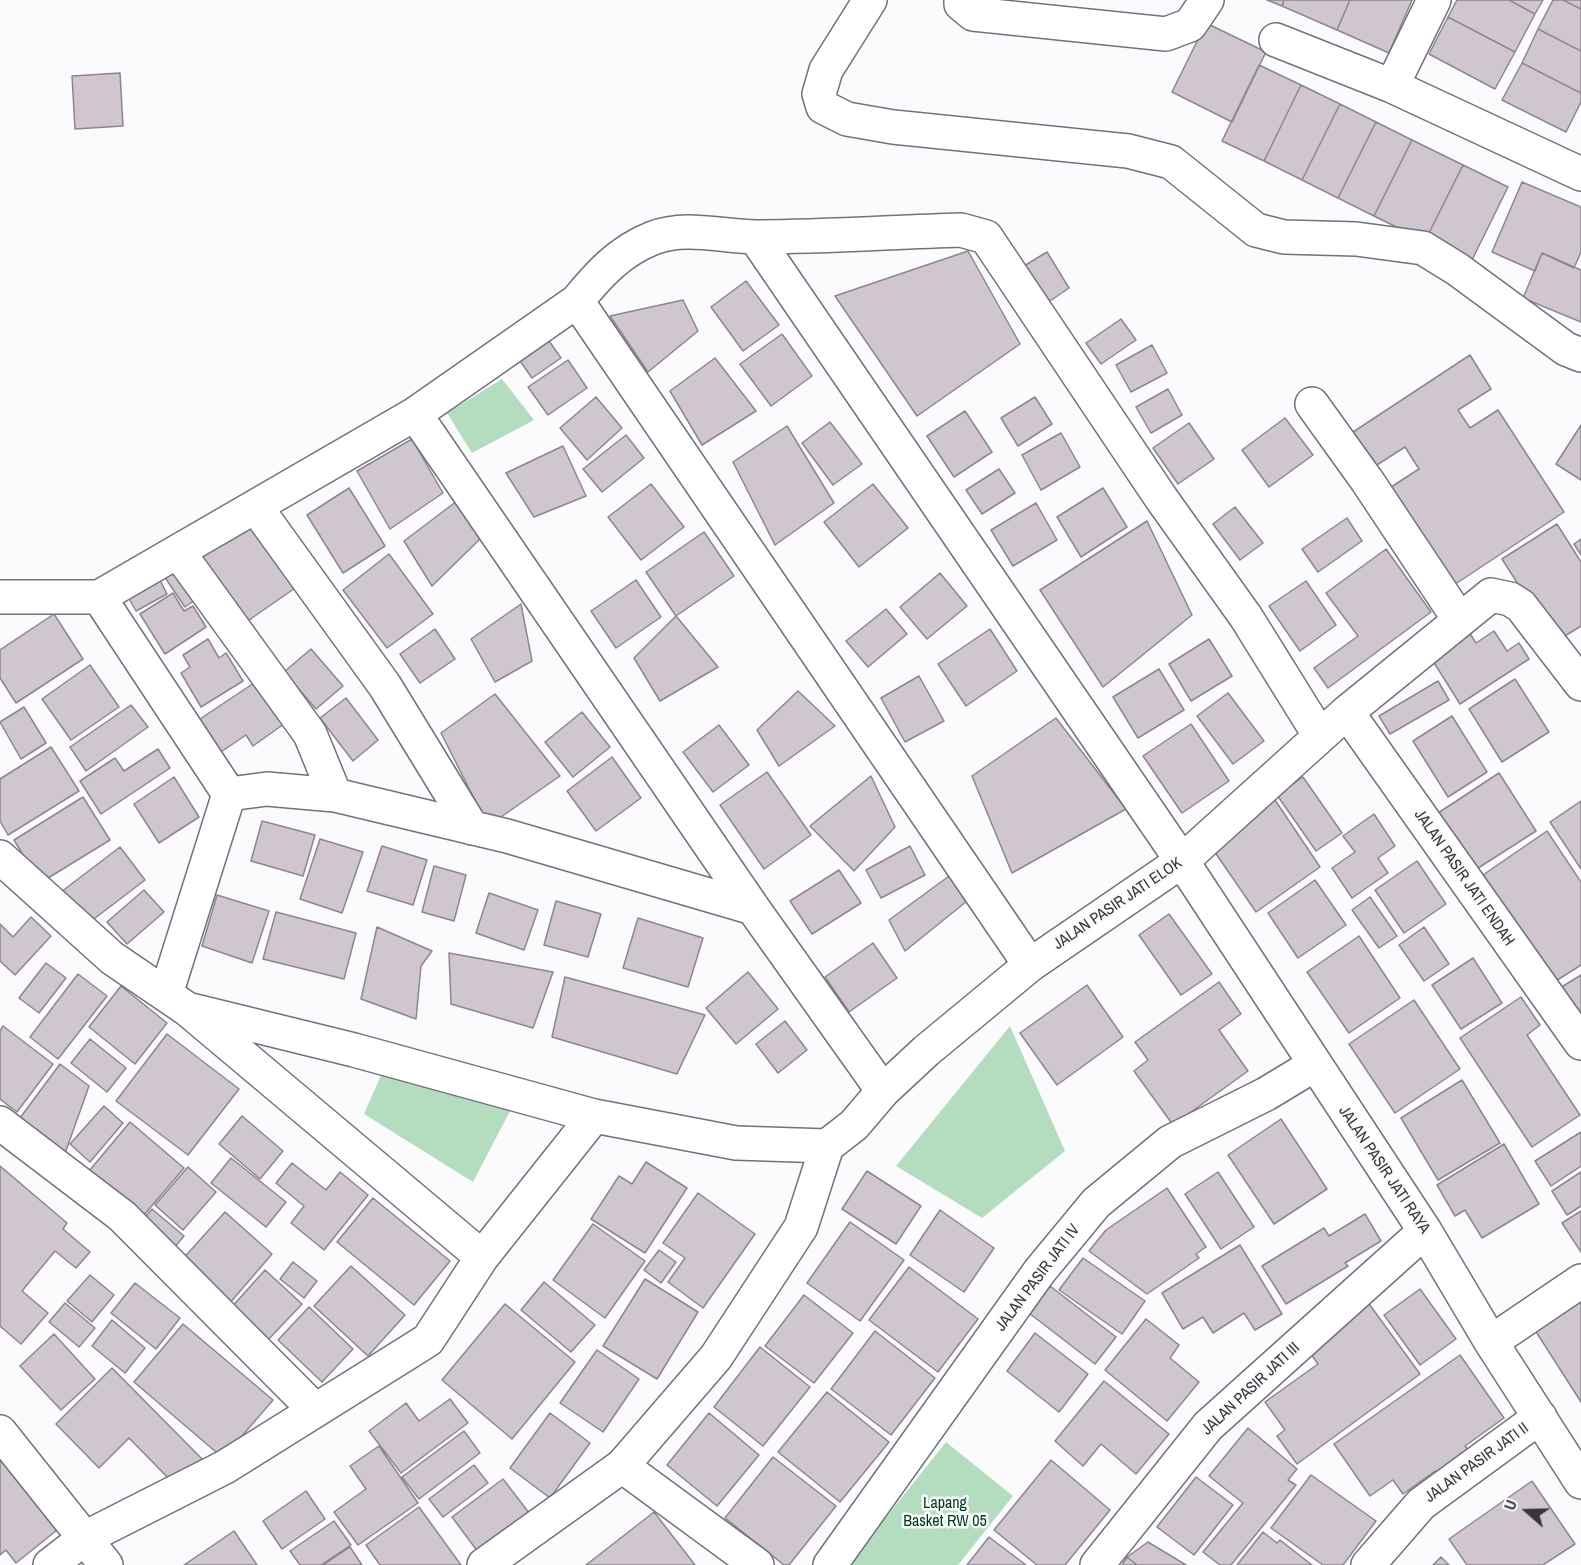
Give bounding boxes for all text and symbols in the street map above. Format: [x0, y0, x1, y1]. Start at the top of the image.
street label: JALAN PASIR JATI ENDAH [1410, 806, 1518, 950]
street label: JALAN PASIR JATI ELOK [1050, 854, 1186, 954]
street label: JALAN PASIR JATI RAYA [1334, 1102, 1434, 1238]
street label: JALAN PASIR JATI IV [992, 1221, 1084, 1335]
street label: JALAN PASIR JATI III [1198, 1339, 1304, 1439]
street label: JALAN PASIR JATI II [1421, 1419, 1533, 1507]
north arrow [1497, 1481, 1557, 1541]
park label: Lapang Basket RW 05 [903, 1494, 987, 1532]
text: U [1498, 1497, 1522, 1513]

